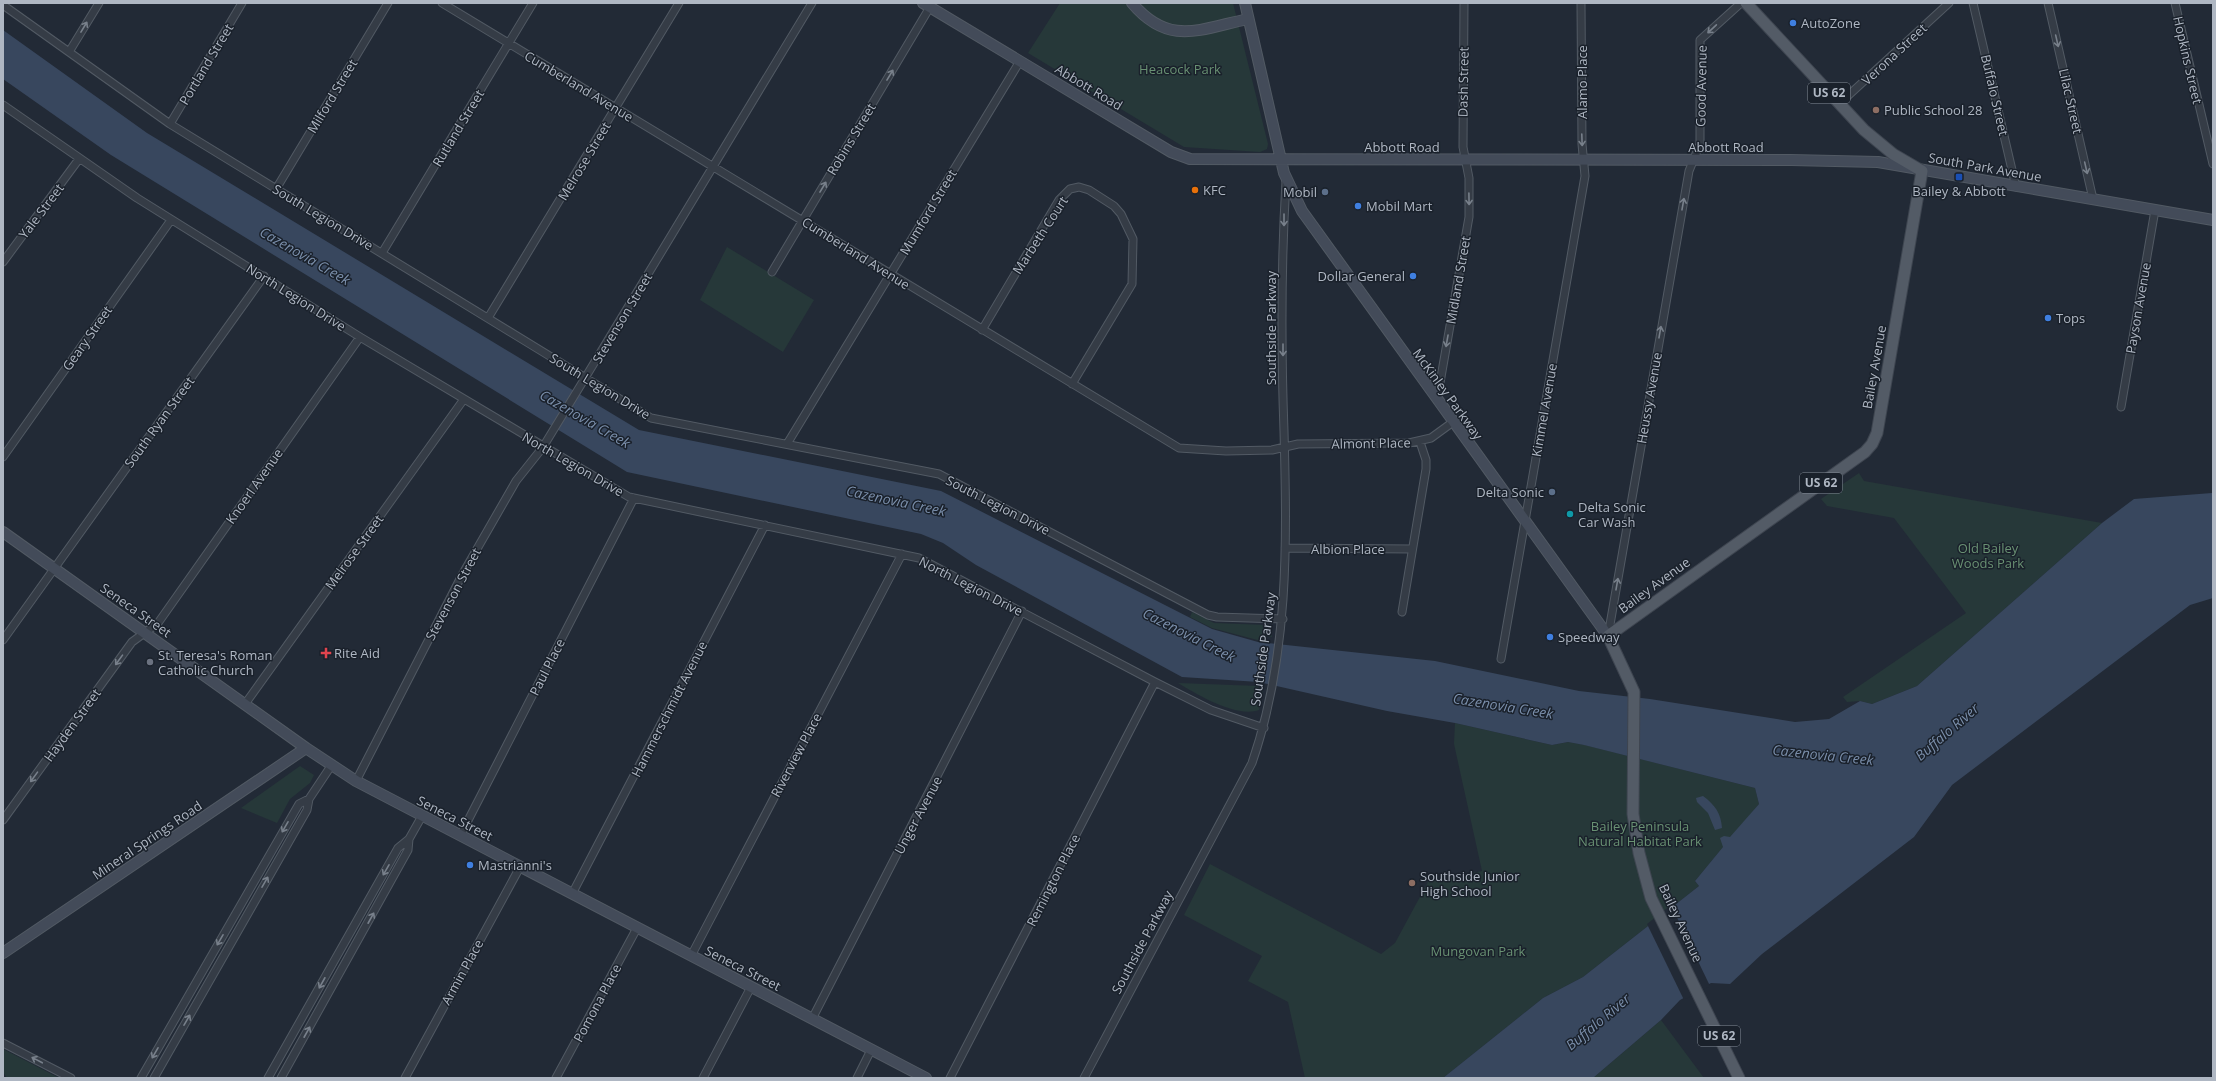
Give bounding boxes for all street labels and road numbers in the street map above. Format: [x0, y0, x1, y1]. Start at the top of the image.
street label: Hopkins Street [2169, 14, 2207, 106]
street label: Verona Street [1857, 19, 1931, 89]
street label: Portland Street [175, 20, 238, 108]
street label: Alamo Place [1573, 45, 1591, 119]
street label: Good Avenue [1691, 45, 1711, 127]
street label: Cumberland Avenue [521, 46, 637, 126]
street label: Dash Street [1453, 46, 1473, 117]
street label: Buffalo Street [1977, 52, 2013, 138]
street label: Milford Street [303, 55, 361, 136]
street label: Abbott Road [1052, 60, 1126, 114]
street label: Lilac Street [2055, 67, 2087, 136]
road number: US 62 [1808, 83, 1850, 103]
street label: Rutland Street [428, 86, 488, 170]
street label: Robins Street [822, 99, 880, 178]
street label: Melrose Street [553, 118, 615, 204]
street label: Abbott Road [1364, 138, 1440, 156]
street label: Abbott Road [1688, 138, 1764, 156]
street label: South Park Avenue [1927, 148, 2043, 186]
street label: Mumford Street [895, 166, 961, 258]
street label: Yale Street [14, 179, 68, 242]
street label: South Legion Drive [269, 180, 377, 254]
street label: Marbeth Court [1008, 192, 1072, 277]
street label: Cumberland Avenue [799, 213, 913, 293]
street label: Midland Street [1441, 234, 1475, 325]
street label: North Legion Drive [243, 259, 349, 335]
street label: Payson Avenue [2121, 261, 2155, 355]
street label: Stevenson Street [588, 269, 656, 367]
street label: Southside Parkway [1262, 270, 1280, 385]
street label: Geary Street [58, 302, 116, 374]
street label: Bailey Avenue [1858, 324, 1890, 410]
street label: McKinley Parkway [1409, 345, 1487, 444]
street label: South Legion Drive [546, 349, 654, 423]
street label: Heussy Avenue [1632, 351, 1666, 445]
street label: Kimmel Avenue [1527, 362, 1561, 458]
street label: South Ryan Street [120, 373, 198, 471]
street label: North Legion Drive [519, 428, 627, 500]
street label: Almont Place [1331, 433, 1411, 453]
street label: Knoerl Avenue [221, 445, 287, 527]
street label: South Legion Drive [943, 471, 1053, 539]
road number: US 62 [1800, 473, 1842, 493]
street label: Melrose Street [321, 511, 388, 593]
street label: Albion Place [1311, 540, 1385, 558]
street label: Stevenson Street [421, 544, 485, 643]
street label: North Legion Drive [916, 552, 1026, 620]
street label: Bailey Avenue [1614, 553, 1694, 617]
street label: Seneca Street [97, 579, 175, 641]
street label: Southside Parkway [1246, 591, 1280, 707]
street label: Paul Place [525, 636, 569, 698]
street label: Hammerschmidt Avenue [627, 638, 711, 780]
street label: Hayden Street [39, 685, 105, 765]
street label: Riverview Place [766, 710, 826, 800]
street label: Unger Avenue [890, 773, 946, 857]
street label: Seneca Street [414, 791, 496, 845]
street label: Mineral Springs Road [89, 797, 205, 883]
street label: Remington Place [1022, 831, 1084, 929]
street label: Bailey Avenue [1655, 881, 1707, 965]
street label: Southside Parkway [1107, 887, 1177, 997]
street label: Armin Place [437, 936, 487, 1008]
street label: Seneca Street [702, 941, 784, 995]
street label: Pomona Place [569, 961, 625, 1045]
road number: US 62 [1698, 1026, 1740, 1046]

